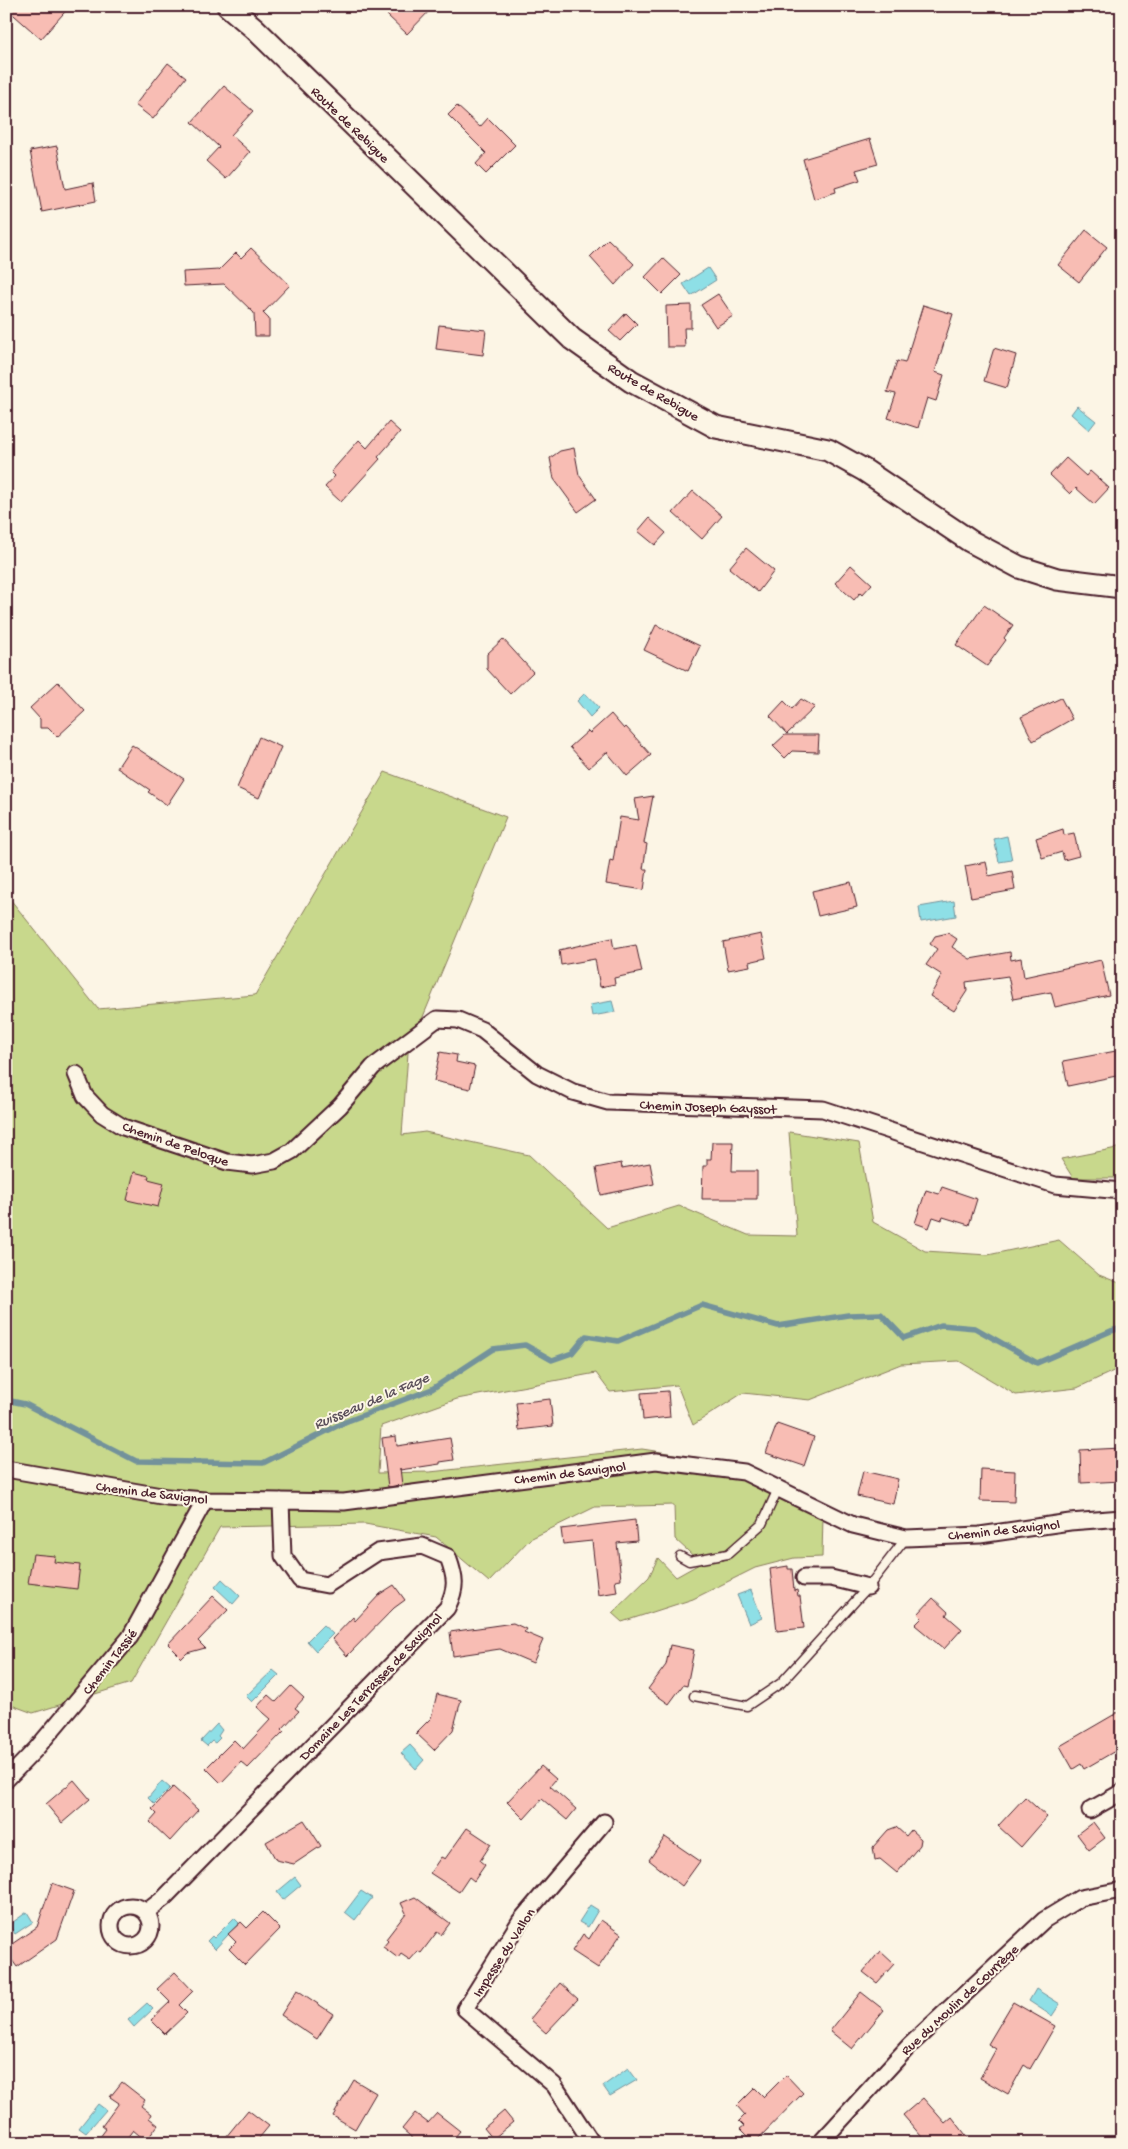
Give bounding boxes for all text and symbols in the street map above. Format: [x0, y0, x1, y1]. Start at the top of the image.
street label: Route de Rebigue [306, 84, 393, 168]
street label: Route de Rebigue [604, 360, 702, 427]
street label: Chemin Joseph Gayssot [639, 1098, 778, 1119]
street label: Chemin de Peloque [120, 1119, 231, 1172]
water label: Ruisseau de la Fage [311, 1369, 433, 1434]
street label: Chemin de Savignol [513, 1459, 627, 1490]
street label: Chemin de Savignol [95, 1479, 209, 1510]
street label: Chemin de Savignol [947, 1517, 1061, 1546]
street label: Domaine Les Terrasses de Savignol [296, 1610, 447, 1766]
street label: Chemin Tassié [80, 1626, 142, 1699]
street label: Impasse du Vallon [470, 1905, 540, 2001]
street label: Rue du Moulin de Courrège [898, 1941, 1024, 2060]

